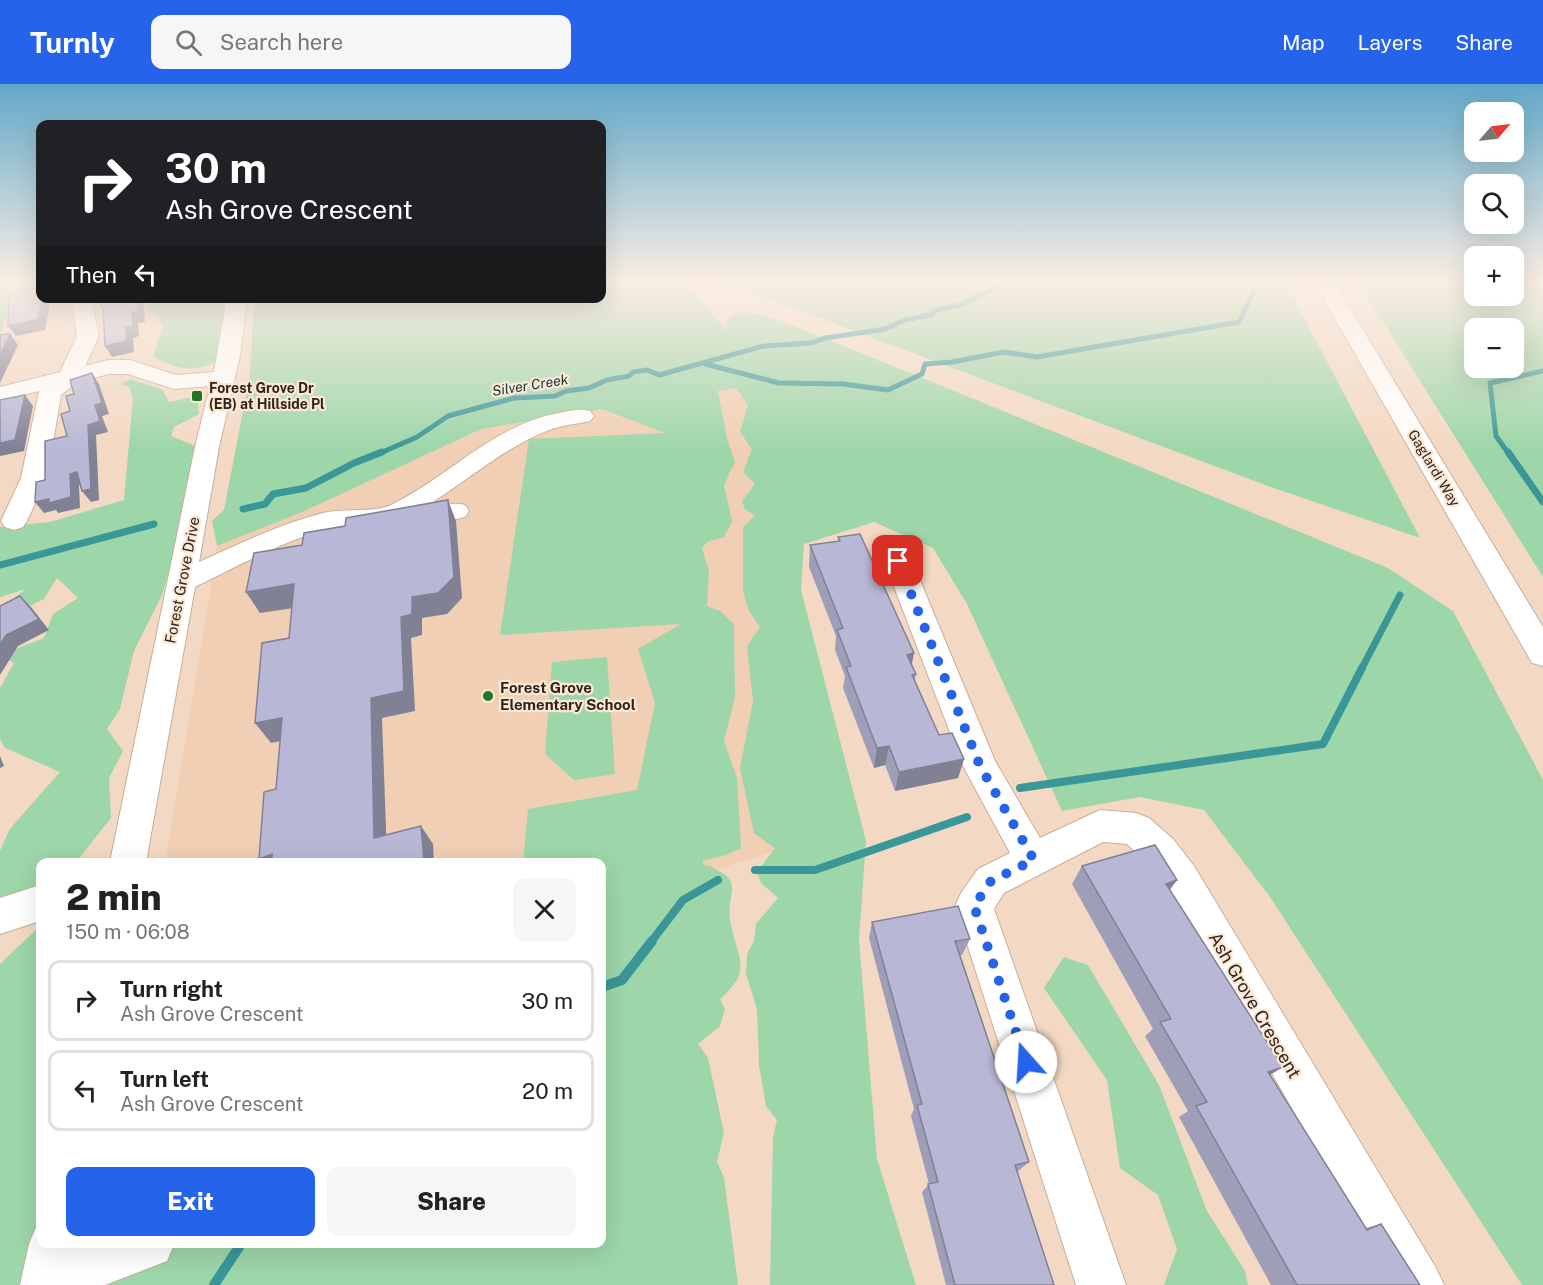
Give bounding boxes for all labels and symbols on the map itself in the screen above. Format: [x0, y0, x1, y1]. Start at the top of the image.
north arrow [1464, 102, 1524, 162]
water label: Silver Creek [491, 371, 570, 399]
place label: Forest Grove Dr (EB) at Hillside Pl [209, 380, 325, 412]
marker: Forest Grove Dr (EB) at Hillside Pl [190, 389, 204, 403]
street label: Gaglardi Way [1405, 427, 1463, 510]
street label: Forest Grove Drive [161, 515, 203, 645]
pin [872, 535, 923, 586]
place label: Forest Grove Elementary School [500, 679, 636, 713]
marker: Forest Grove Elementary School [481, 689, 495, 703]
street label: Ash Grove Crescent [1205, 928, 1305, 1082]
position arrow [994, 1030, 1058, 1094]

